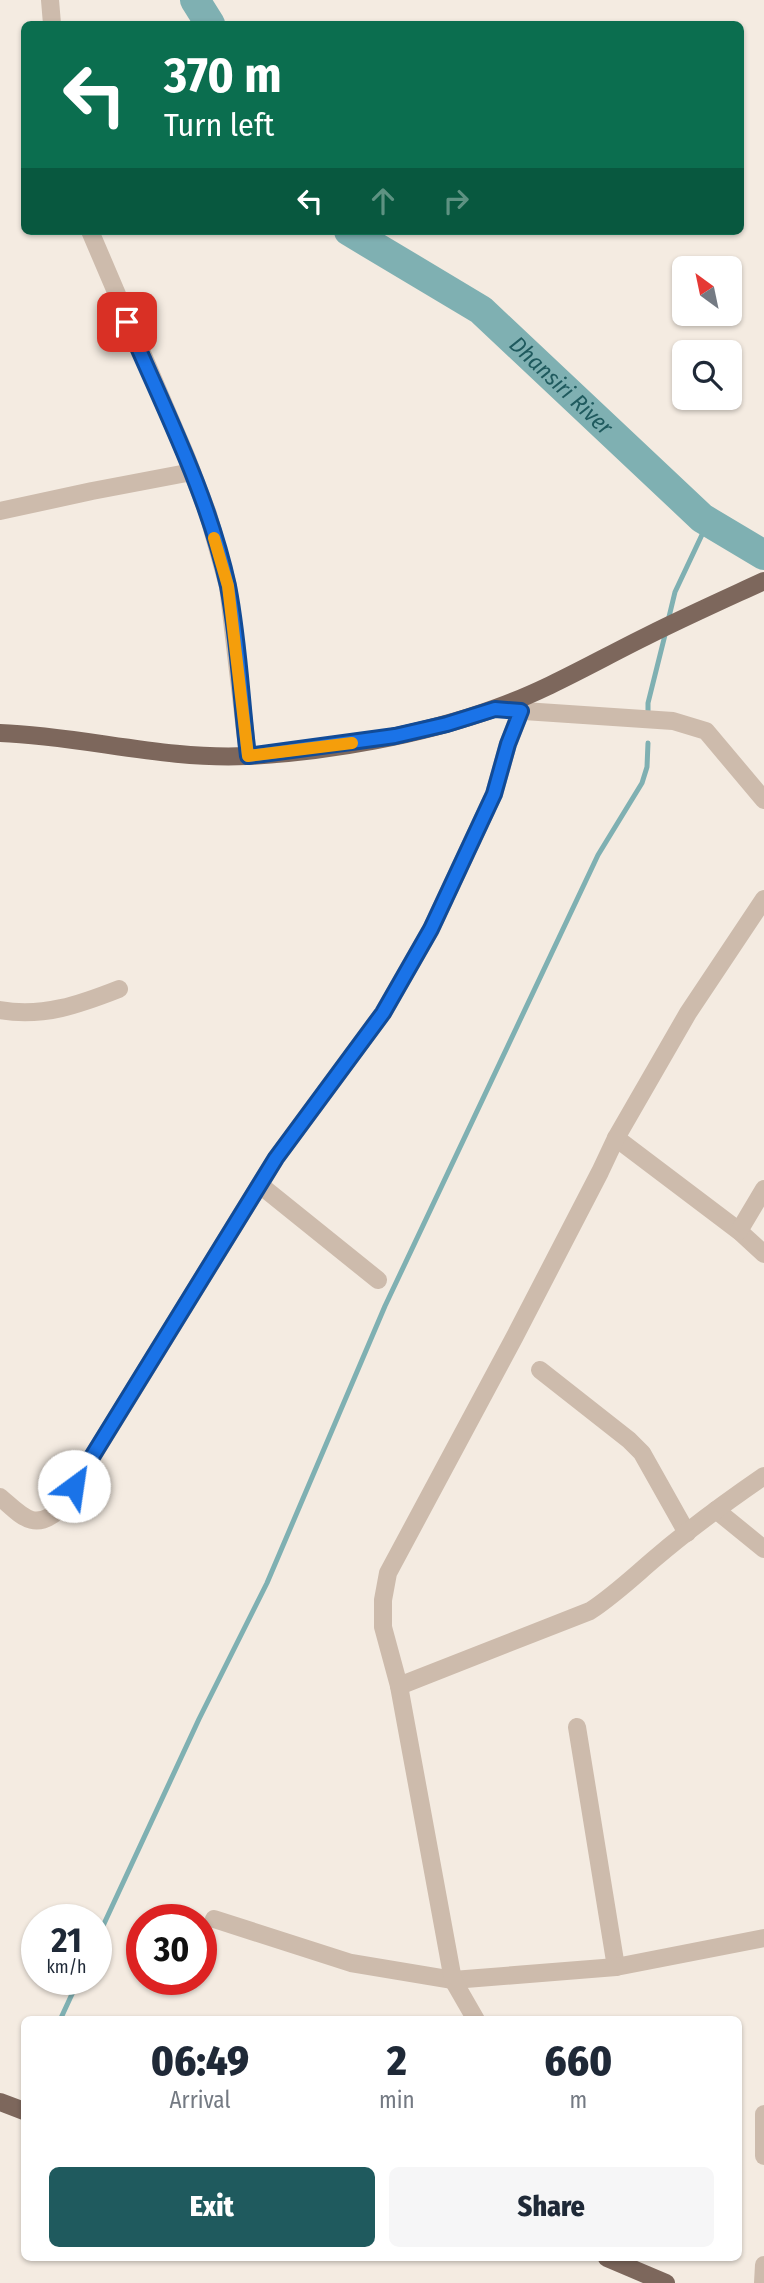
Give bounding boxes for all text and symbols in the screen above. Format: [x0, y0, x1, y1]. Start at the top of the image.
text: 370 m [164, 46, 282, 105]
icon: left [49, 49, 140, 140]
text: Turn left [164, 106, 274, 144]
icon: left [291, 182, 329, 220]
icon: ahead [364, 182, 402, 220]
icon: right [437, 182, 475, 220]
north arrow [672, 256, 742, 326]
map controls [672, 256, 742, 410]
pin [97, 292, 157, 352]
icon: arrive [108, 303, 146, 341]
water label: Dhansiri River [504, 330, 619, 441]
button: search [672, 340, 742, 410]
position arrow [37, 1449, 111, 1523]
speed limit sign: 30 [126, 1904, 217, 1995]
text: 21 [51, 1919, 82, 1961]
text: km/h [46, 1956, 87, 1978]
text: 06:49 [151, 2036, 249, 2086]
text: 2 [387, 2036, 407, 2086]
text: 660 [544, 2036, 612, 2086]
text: Arrival [170, 2086, 230, 2114]
text: min [379, 2086, 415, 2114]
text: m [569, 2086, 587, 2114]
button: Exit [49, 2167, 375, 2247]
button: Share [389, 2167, 714, 2247]

